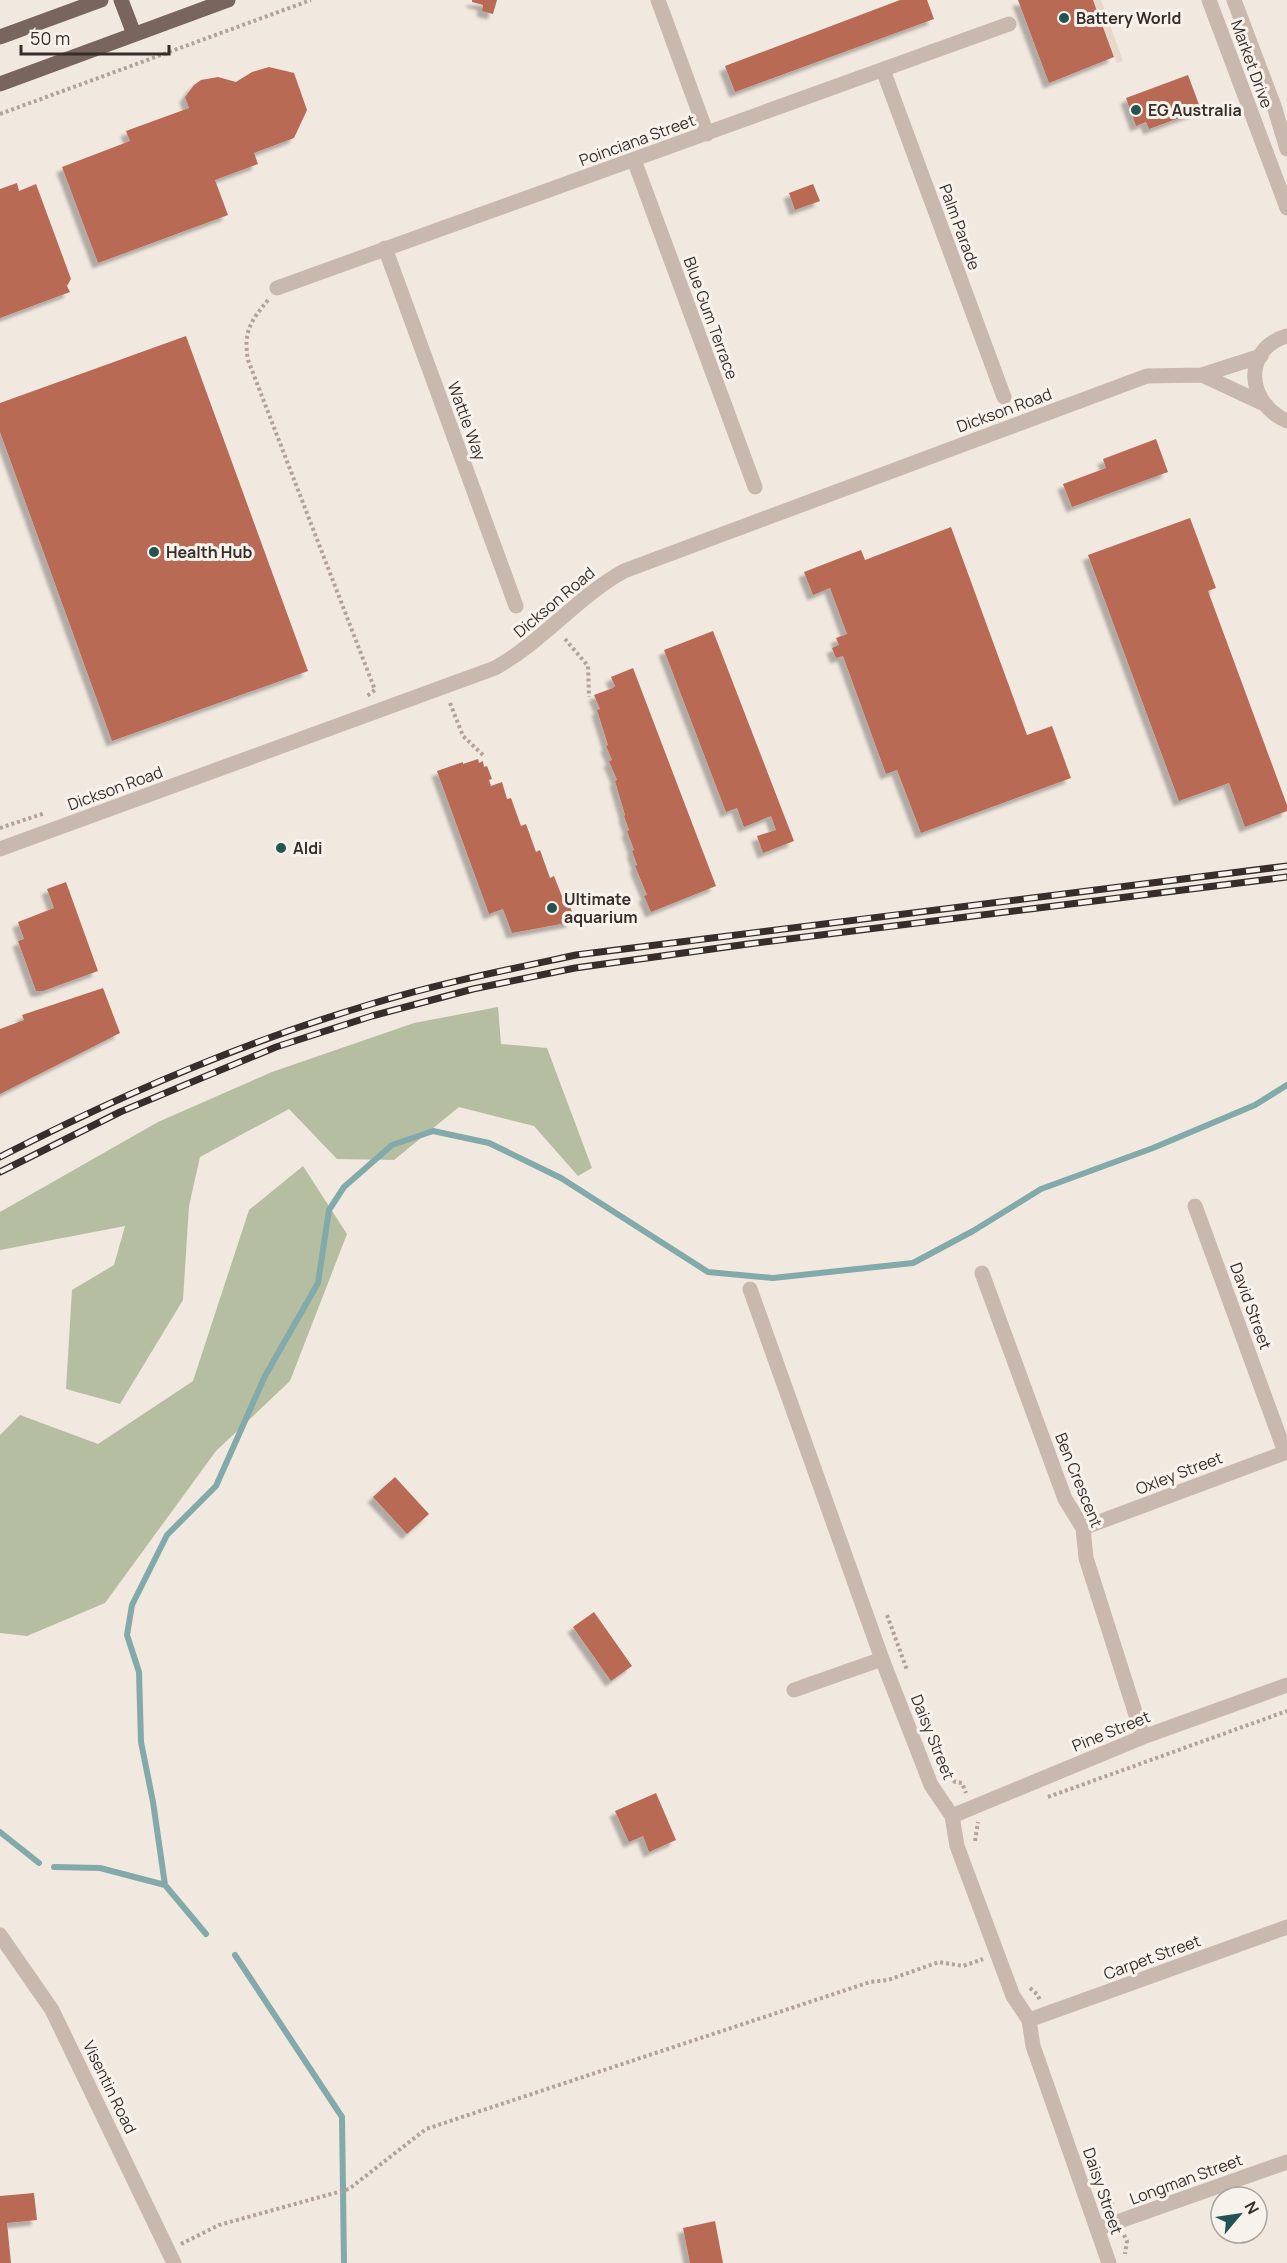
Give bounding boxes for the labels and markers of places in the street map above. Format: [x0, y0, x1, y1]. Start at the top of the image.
place label: Battery World [1076, 7, 1181, 29]
marker: Battery World [1057, 11, 1071, 25]
place label: EG Australia [1148, 99, 1242, 121]
marker: EG Australia [1129, 103, 1143, 117]
place label: Health Hub [166, 541, 252, 563]
marker: Health Hub [147, 545, 161, 559]
place label: Aldi [293, 837, 323, 859]
marker: Aldi [274, 841, 288, 855]
place label: Ultimate aquarium [564, 888, 638, 928]
marker: Ultimate aquarium [545, 901, 559, 915]

